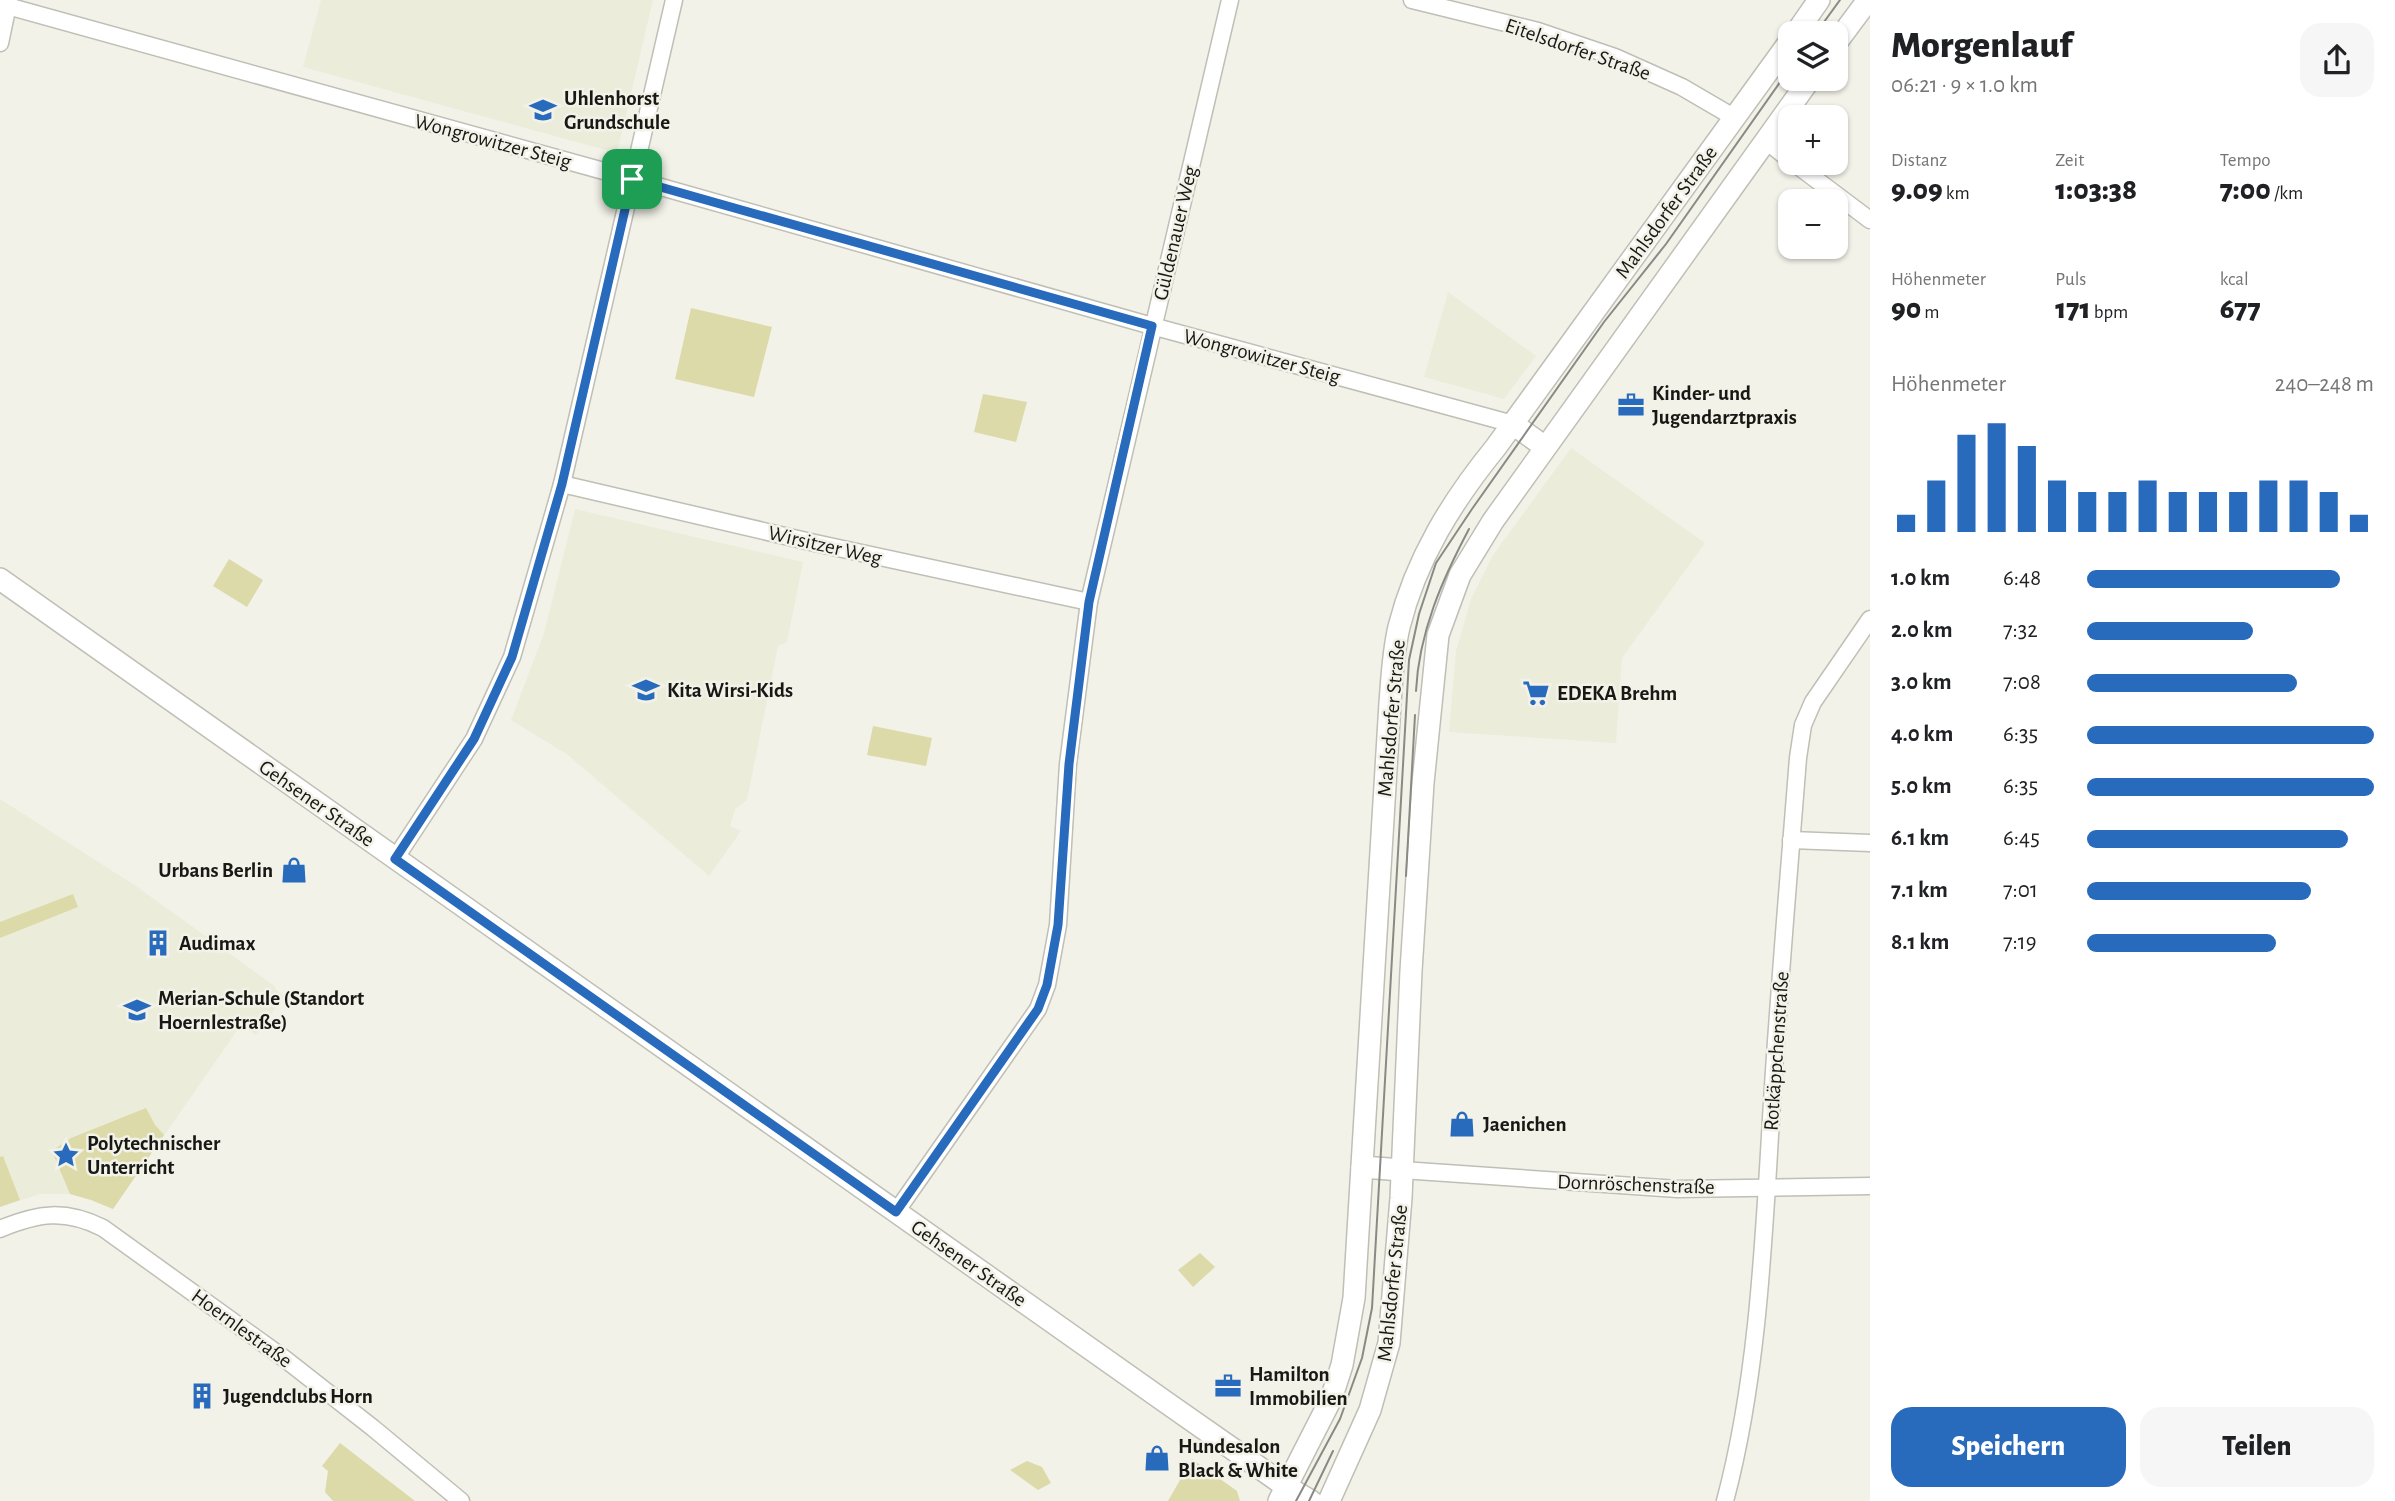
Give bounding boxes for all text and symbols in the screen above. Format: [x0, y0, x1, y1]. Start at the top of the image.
street label: Eitelsdorfer Straße [1503, 15, 1653, 84]
map controls [1778, 21, 1848, 259]
button: layers [1778, 21, 1848, 91]
button: share [2300, 23, 2374, 97]
text: Morgenlauf [1891, 27, 2072, 65]
text: 06:21 · 9 × 1.0 km [1891, 74, 2038, 97]
place label: Uhlenhorst Grundschule [564, 88, 670, 133]
school or university icon: Uhlenhorst Grundschule [528, 95, 558, 125]
button: + [1778, 105, 1848, 175]
street label: Wongrowitzer Steig [412, 110, 574, 173]
street label: Mahlsdorfer Straße [1612, 142, 1721, 282]
pin [602, 149, 662, 209]
text: Distanz [1891, 151, 1947, 170]
text: Zeit [2055, 151, 2084, 170]
text: Tempo [2220, 151, 2271, 170]
icon: arrive [613, 160, 651, 198]
street label: Güldenauer Weg [1150, 163, 1201, 302]
text: 9.09 [1891, 175, 1943, 205]
text: 1:03:38 [2055, 175, 2137, 205]
text: 7:00 [2220, 175, 2271, 205]
text: km [1943, 184, 1970, 203]
text: /km [2271, 184, 2303, 203]
button: − [1778, 189, 1848, 259]
text: Höhenmeter [1891, 270, 1986, 289]
text: Puls [2055, 270, 2086, 289]
text: kcal [2220, 270, 2249, 289]
text: 90 [1891, 294, 1921, 324]
text: 171 [2055, 294, 2091, 324]
text: 677 [2220, 294, 2261, 324]
text: m [1921, 303, 1940, 322]
text: bpm [2091, 303, 2128, 322]
street label: Wongrowitzer Steig [1181, 325, 1343, 388]
text: Höhenmeter [1891, 373, 2006, 396]
text: 240–248 m [2275, 373, 2374, 396]
place label: Kinder- und Jugendarztpraxis [1652, 383, 1797, 428]
office icon: Kinder- und Jugendarztpraxis [1616, 390, 1646, 420]
street label: Wirsitzer Weg [766, 522, 885, 569]
text: 1.0 km [1891, 567, 1950, 590]
text: 6:48 [2003, 567, 2041, 590]
text: 2.0 km [1891, 619, 1953, 642]
text: 7:32 [2003, 619, 2038, 642]
street label: Mahlsdorfer Straße [1374, 639, 1409, 798]
text: 3.0 km [1891, 671, 1952, 694]
text: 7:08 [2003, 671, 2041, 694]
school or university icon: Kita Wirsi-Kids [631, 675, 661, 705]
supermarket icon: EDEKA Brehm [1521, 678, 1551, 708]
place label: Kita Wirsi-Kids [667, 680, 793, 701]
place label: EDEKA Brehm [1557, 683, 1677, 704]
text: 4.0 km [1891, 723, 1953, 746]
text: 6:35 [2003, 723, 2038, 746]
street label: Gehsener Straße [255, 756, 378, 851]
text: 5.0 km [1891, 775, 1952, 798]
text: 6:35 [2003, 775, 2038, 798]
text: 6.1 km [1891, 827, 1949, 850]
text: 6:45 [2003, 827, 2040, 850]
shop icon: Urbans Berlin [279, 855, 309, 885]
place label: Urbans Berlin [158, 860, 273, 881]
text: 7.1 km [1891, 879, 1948, 902]
text: 7:01 [2003, 879, 2038, 902]
building icon: Audimax [143, 928, 173, 958]
text: 8.1 km [1891, 931, 1949, 954]
text: 7:19 [2003, 931, 2037, 954]
place label: Audimax [179, 933, 256, 954]
street label: Rotkäppchenstraße [1760, 971, 1793, 1131]
place label: Merian-Schule (Standort Hoernlestraße) [158, 988, 364, 1033]
school or university icon: Merian-Schule (Standort Hoernlestraße) [122, 995, 152, 1025]
shop icon: Jaenichen [1447, 1109, 1477, 1139]
place label: Jaenichen [1483, 1114, 1567, 1135]
place label: Polytechnischer Unterricht [87, 1133, 221, 1178]
place icon: Polytechnischer Unterricht [51, 1140, 81, 1170]
street label: Dornröschenstraße [1557, 1171, 1715, 1198]
street label: Mahlsdorfer Straße [1374, 1203, 1411, 1363]
street label: Gehsener Straße [907, 1216, 1030, 1311]
street label: Hoernlestraße [188, 1285, 296, 1372]
place label: Hamilton Immobilien [1249, 1364, 1348, 1409]
office icon: Hamilton Immobilien [1213, 1371, 1243, 1401]
building icon: Jugendclubs Horn [187, 1381, 217, 1411]
place label: Jugendclubs Horn [223, 1386, 373, 1407]
button: Speichern [1891, 1407, 2126, 1487]
button: Teilen [2140, 1407, 2374, 1487]
place label: Hundesalon Black & White [1178, 1436, 1298, 1481]
shop icon: Hundesalon Black & White [1142, 1443, 1172, 1473]

